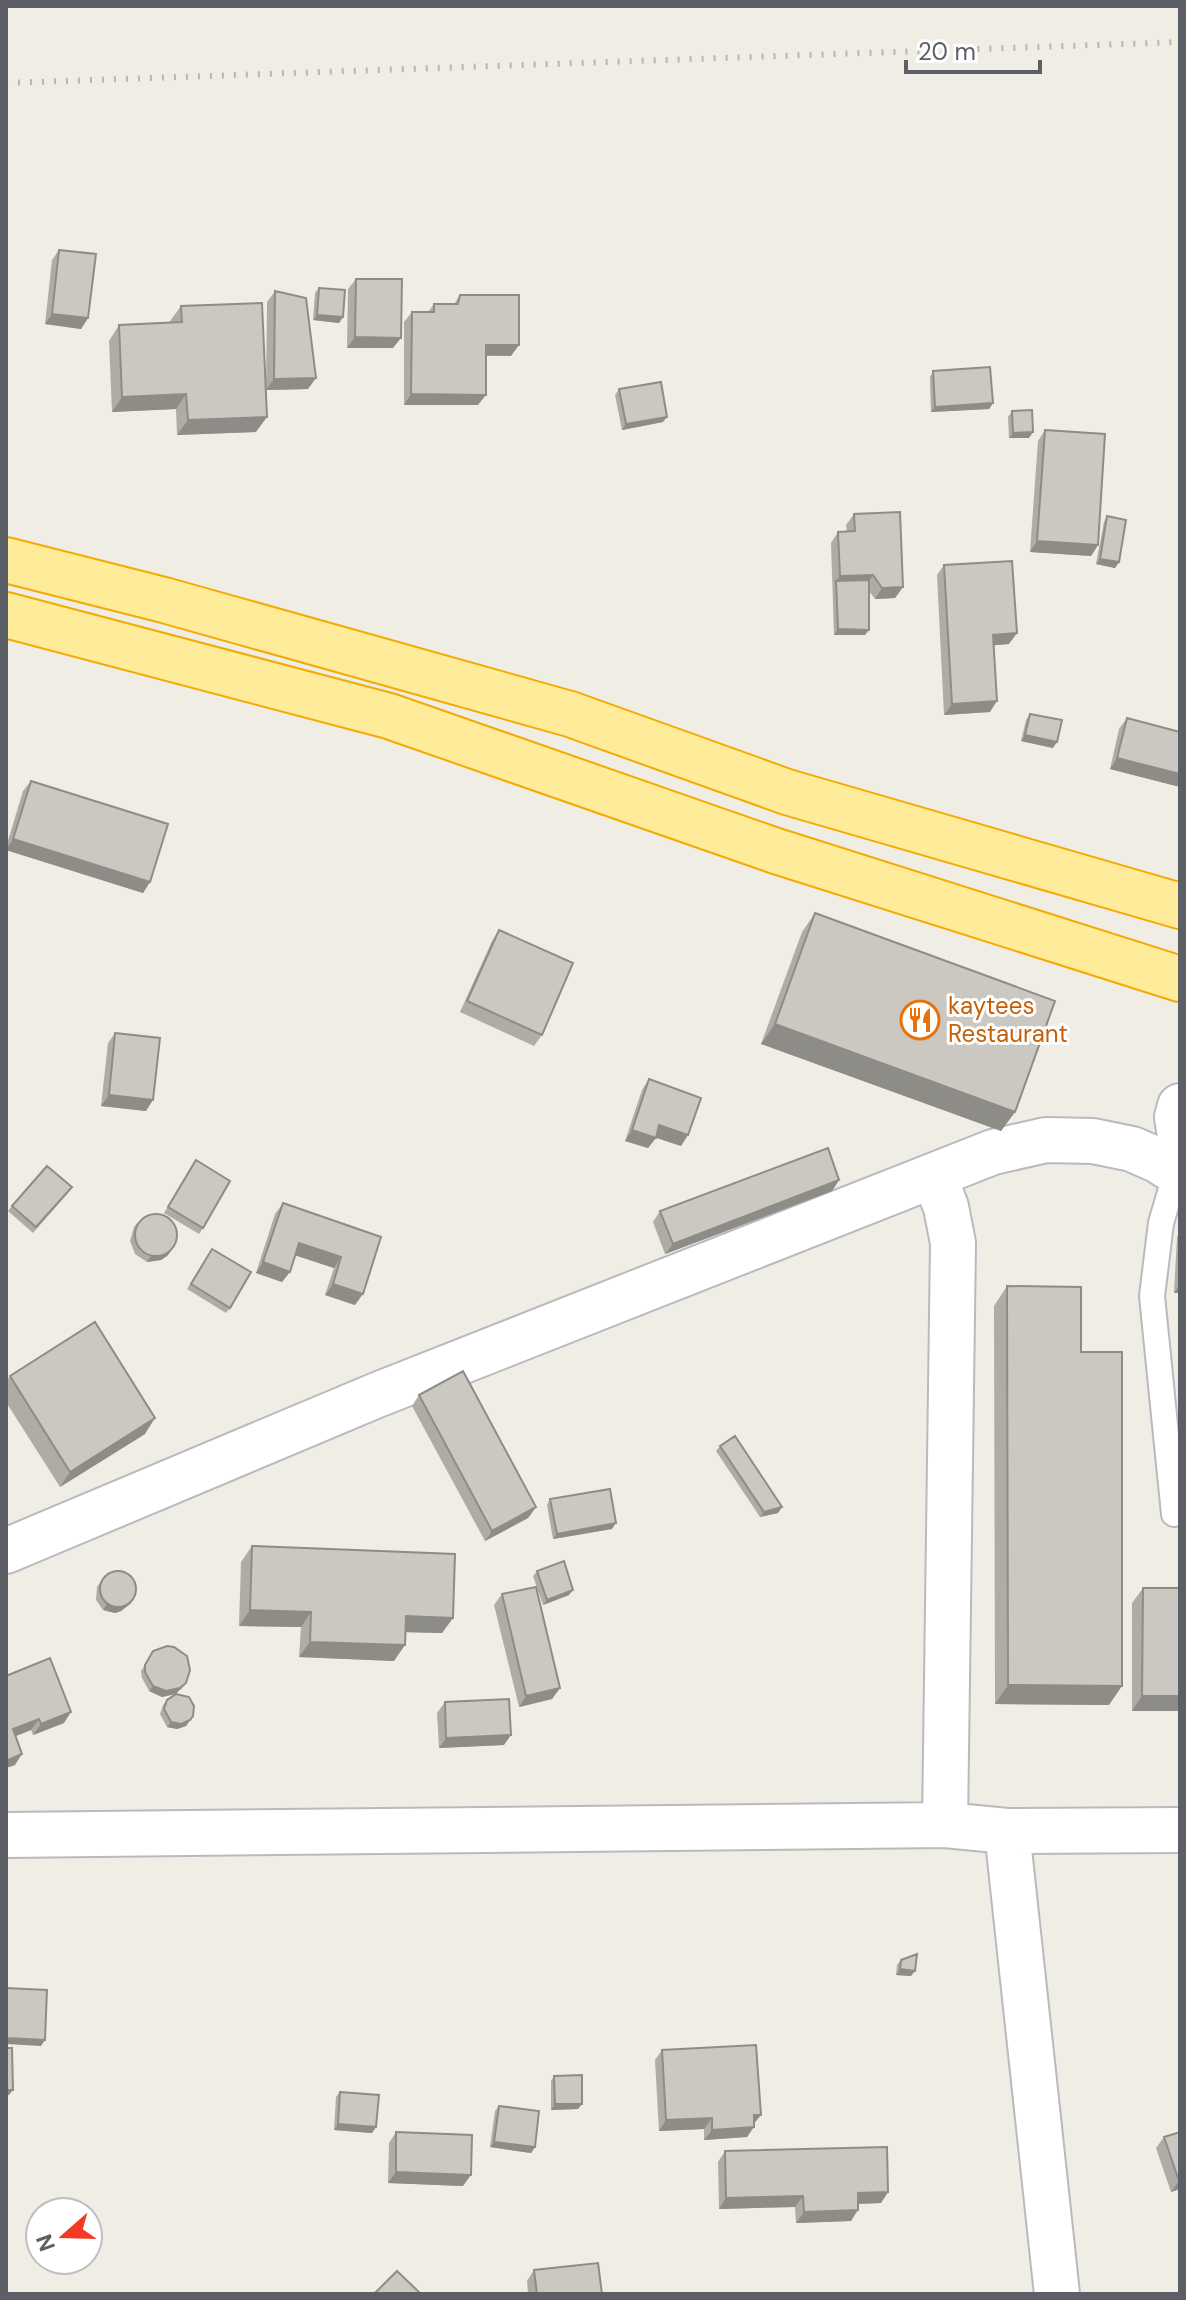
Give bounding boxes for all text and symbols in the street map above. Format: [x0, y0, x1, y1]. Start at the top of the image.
scale bar [906, 24, 1040, 74]
text: 20 m [918, 36, 976, 67]
place label: kaytees Restaurant [948, 990, 1068, 1049]
restaurant icon: kaytees Restaurant [899, 999, 941, 1041]
north arrow [24, 2196, 104, 2276]
text: N [29, 2230, 62, 2255]

